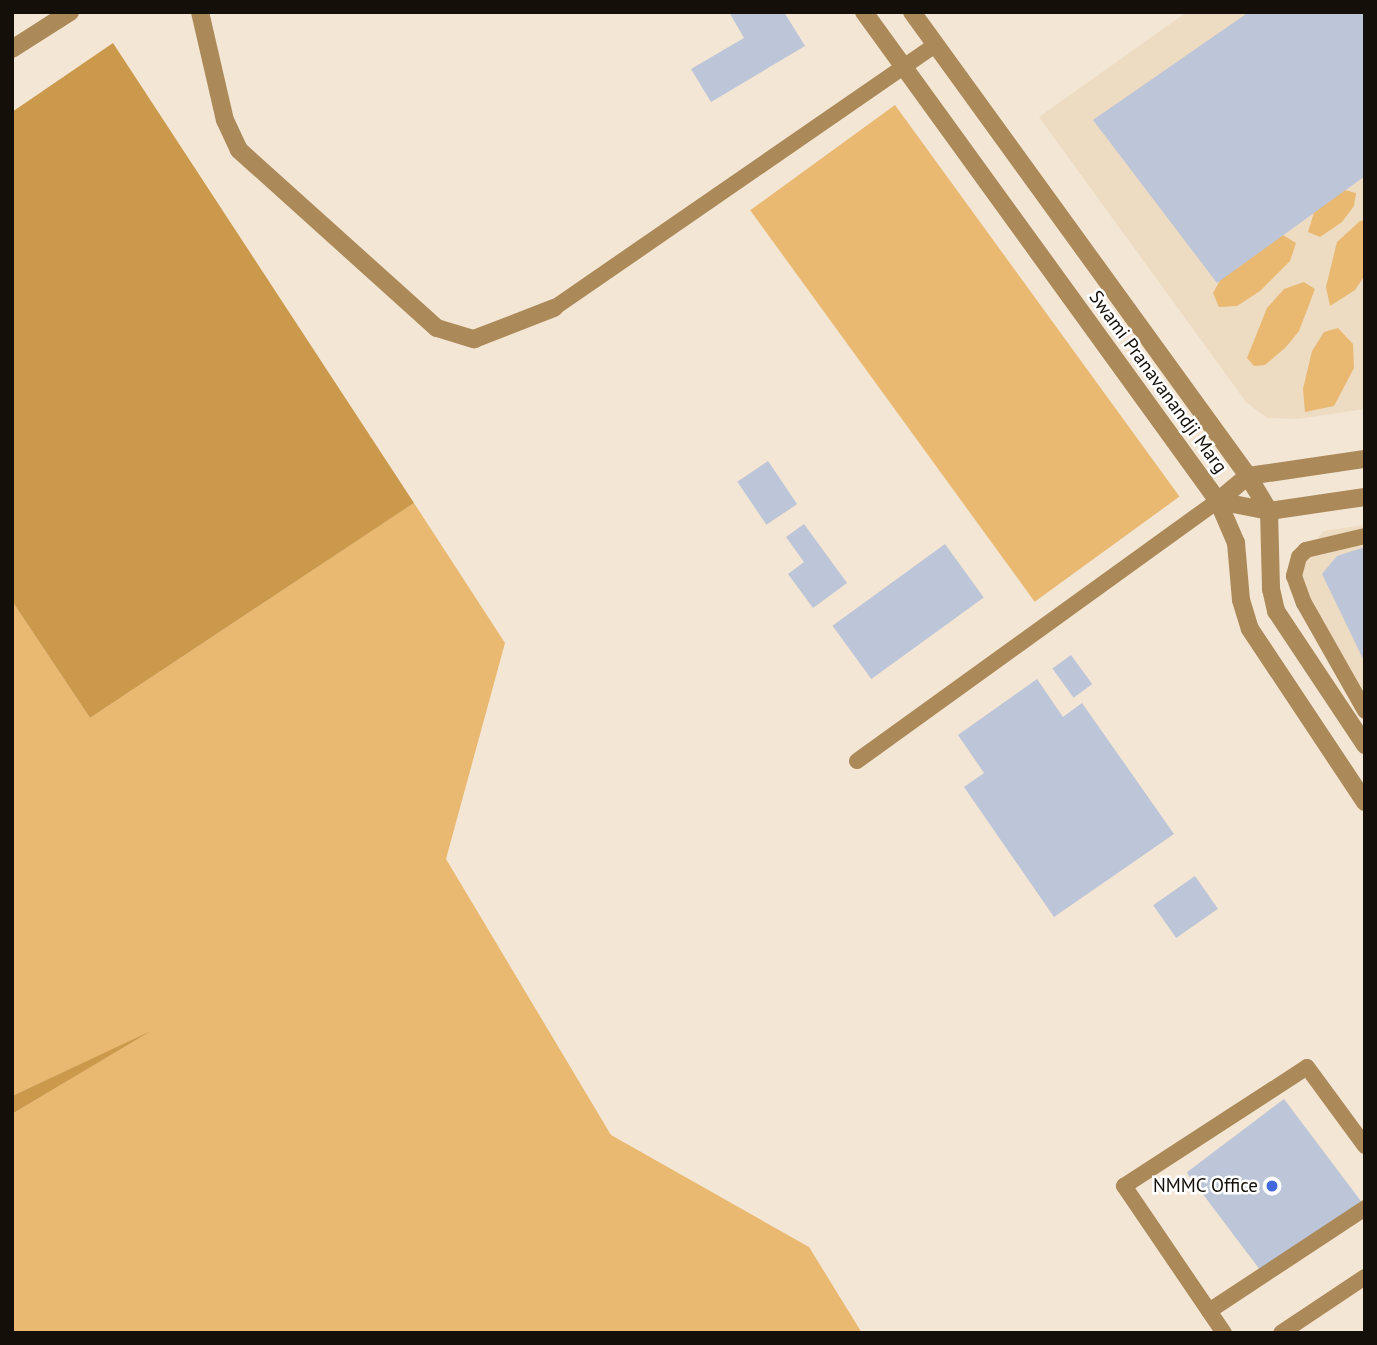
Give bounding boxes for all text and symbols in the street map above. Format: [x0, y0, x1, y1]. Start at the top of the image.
street label: Swami Pranavanandji Marg [1084, 286, 1232, 478]
place label: NMMC Office [1152, 1175, 1258, 1197]
marker: NMMC Office [1264, 1178, 1280, 1194]

